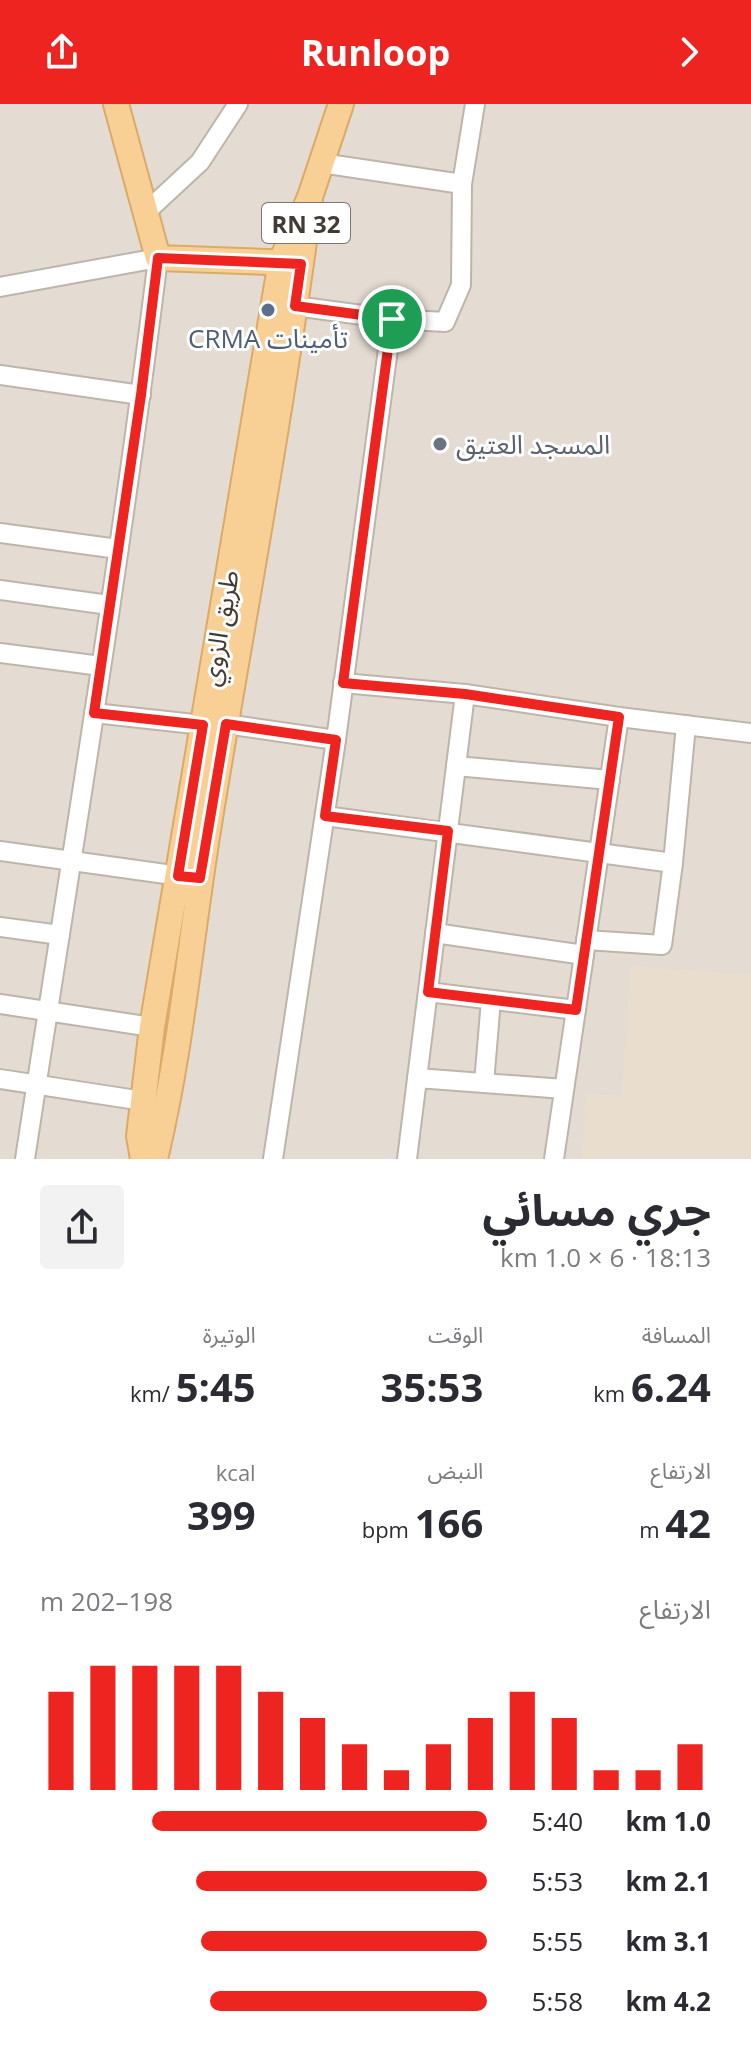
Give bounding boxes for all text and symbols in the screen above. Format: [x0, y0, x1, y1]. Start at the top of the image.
text: Runloop [301, 28, 450, 77]
icon: share [40, 30, 84, 74]
icon: forward [667, 30, 711, 74]
road number: RN 32 [262, 203, 350, 243]
pin [358, 285, 426, 353]
icon: arrive [370, 297, 414, 341]
marker: CRMA تأمينات [259, 301, 277, 319]
place label: CRMA تأمينات [188, 320, 348, 356]
place label: المسجد العتيق [456, 426, 610, 462]
marker: المسجد العتيق [431, 435, 449, 453]
street label: طريق الزوي [191, 567, 250, 689]
text: جري مسائي [482, 1179, 711, 1239]
button: share [40, 1185, 124, 1269]
text: 18:13 · 6 × 1.0 km [500, 1239, 711, 1275]
text: الوتيرة [203, 1319, 256, 1349]
text: الوقت [428, 1319, 483, 1349]
text: المسافة [642, 1319, 711, 1349]
text: 5:45 [176, 1359, 256, 1414]
text: 35:53 [380, 1359, 483, 1414]
text: 6.24 [631, 1359, 711, 1414]
text: /km [130, 1378, 176, 1408]
text: km [593, 1378, 631, 1408]
text: النبض [428, 1455, 483, 1485]
text: الارتفاع [651, 1455, 711, 1485]
text: kcal [216, 1457, 256, 1487]
text: 399 [187, 1487, 256, 1542]
text: 166 [415, 1495, 483, 1550]
text: 42 [665, 1495, 711, 1550]
text: bpm [362, 1514, 415, 1544]
text: m [639, 1514, 665, 1544]
text: 198–202 m [40, 1583, 173, 1619]
text: الارتفاع [640, 1591, 711, 1627]
text: 5:40 [532, 1803, 583, 1839]
text: 1.0 km [625, 1803, 711, 1839]
text: 5:53 [532, 1863, 583, 1899]
text: 2.1 km [625, 1863, 711, 1899]
text: 5:55 [532, 1923, 583, 1959]
text: 3.1 km [625, 1923, 711, 1959]
text: 5:58 [532, 1983, 583, 2019]
text: 4.2 km [625, 1983, 711, 2019]

